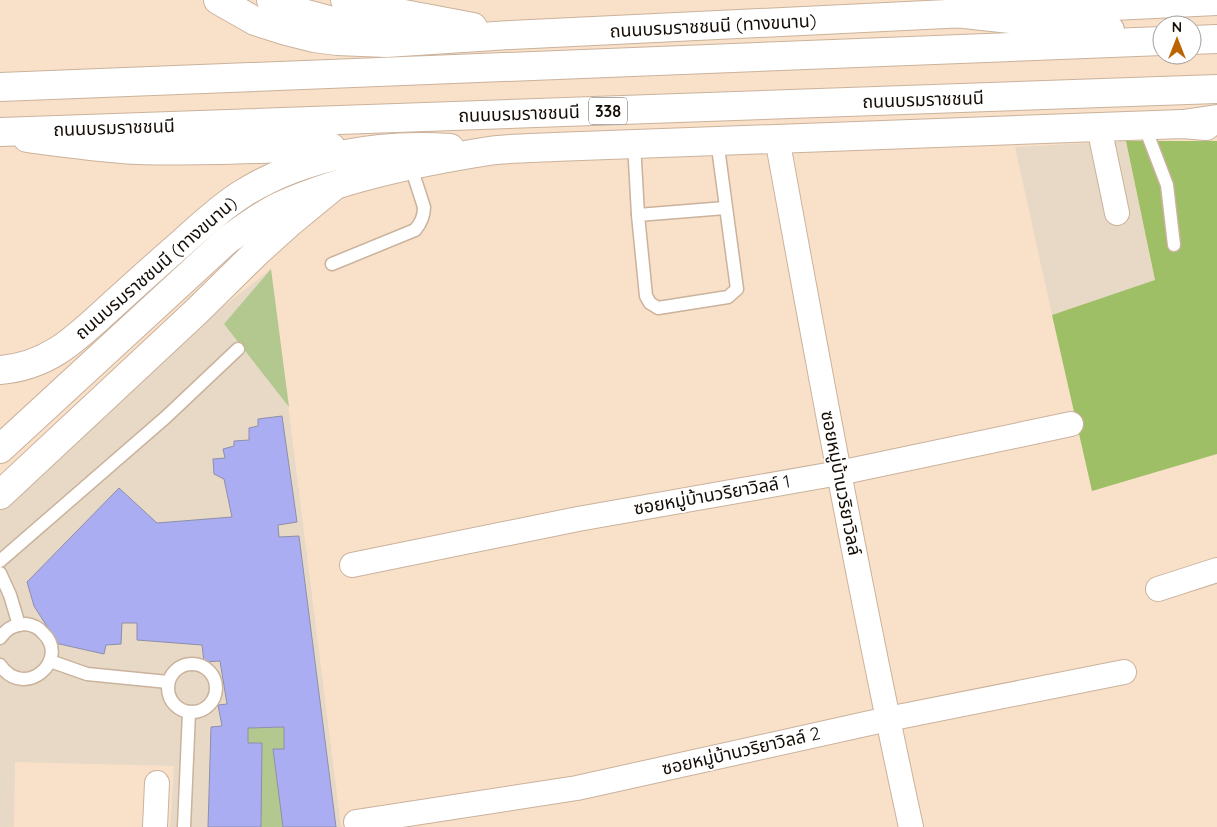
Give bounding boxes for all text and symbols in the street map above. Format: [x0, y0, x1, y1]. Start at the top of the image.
street label: ถนนบรมราชชนนี (ทางขนาน) [609, 9, 817, 42]
north arrow [1152, 15, 1202, 65]
text: N [1172, 18, 1182, 36]
street label: ถนนบรมราชชนนี [862, 86, 984, 113]
road number: 338 [589, 98, 627, 124]
street label: ถนนบรมราชชนนี [458, 100, 580, 127]
street label: ถนนบรมราชชนนี [53, 114, 175, 141]
street label: ถนนบรมราชชนนี (ทางขนาน) [70, 191, 241, 344]
street label: ซอยหมู่บ้านวริยาวิลล์ [815, 409, 867, 557]
street label: ซอยหมู่บ้านวริยาวิลล์ 1 [632, 469, 792, 521]
street label: ซอยหมู่บ้านวริยาวิลล์ 2 [659, 721, 823, 781]

